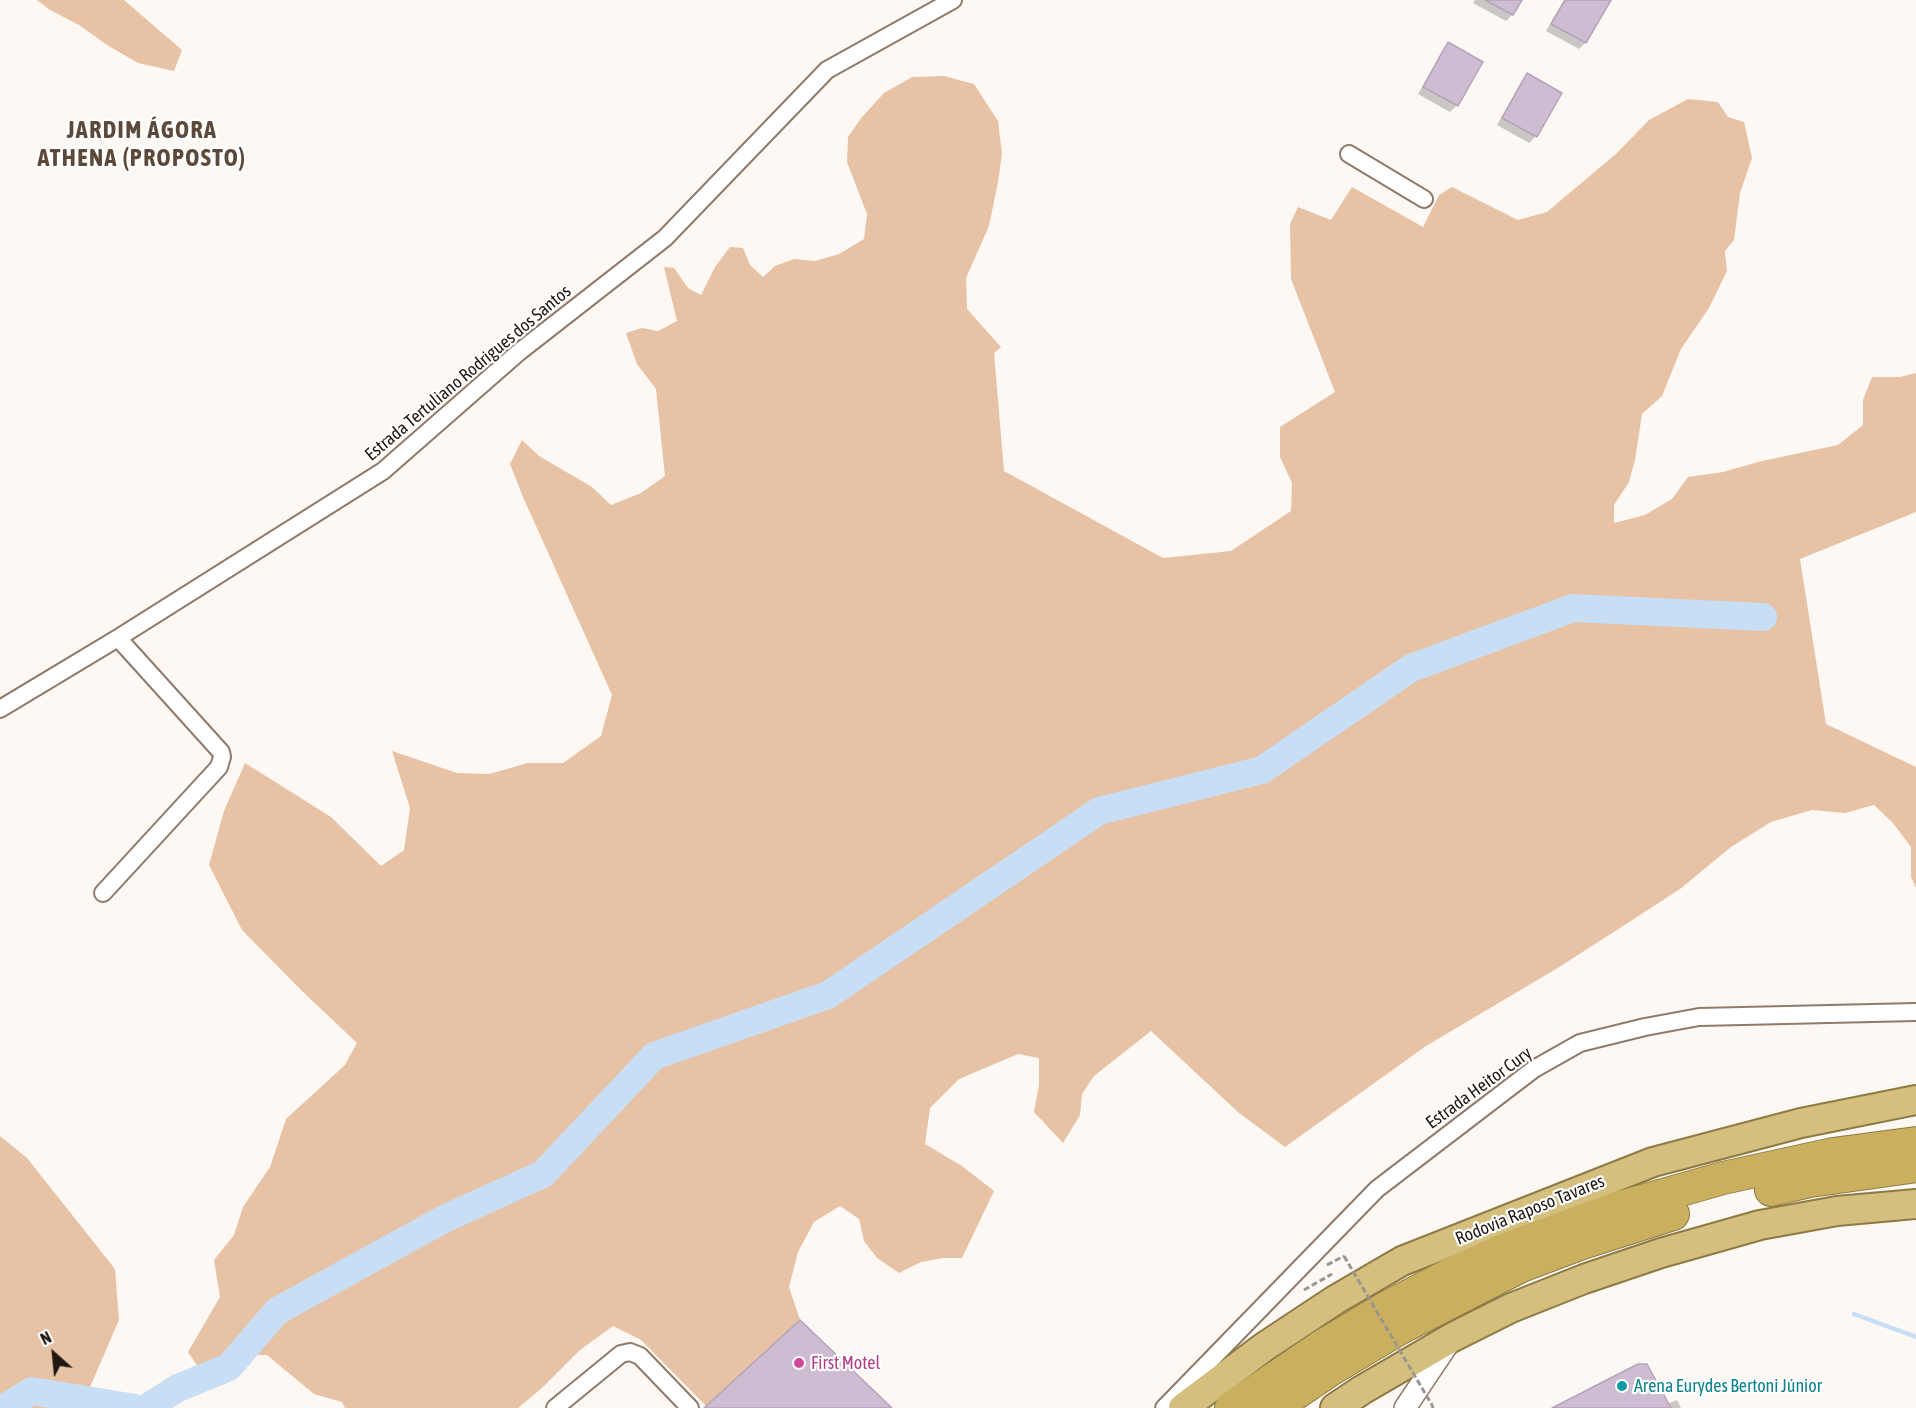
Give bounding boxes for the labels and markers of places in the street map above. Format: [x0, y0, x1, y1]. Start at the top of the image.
place label: First Motel [811, 1352, 880, 1374]
marker: First Motel [792, 1356, 806, 1370]
place label: Arena Eurydes Bertoni Júnior [1634, 1375, 1822, 1397]
marker: Arena Eurydes Bertoni Júnior [1615, 1379, 1629, 1393]

